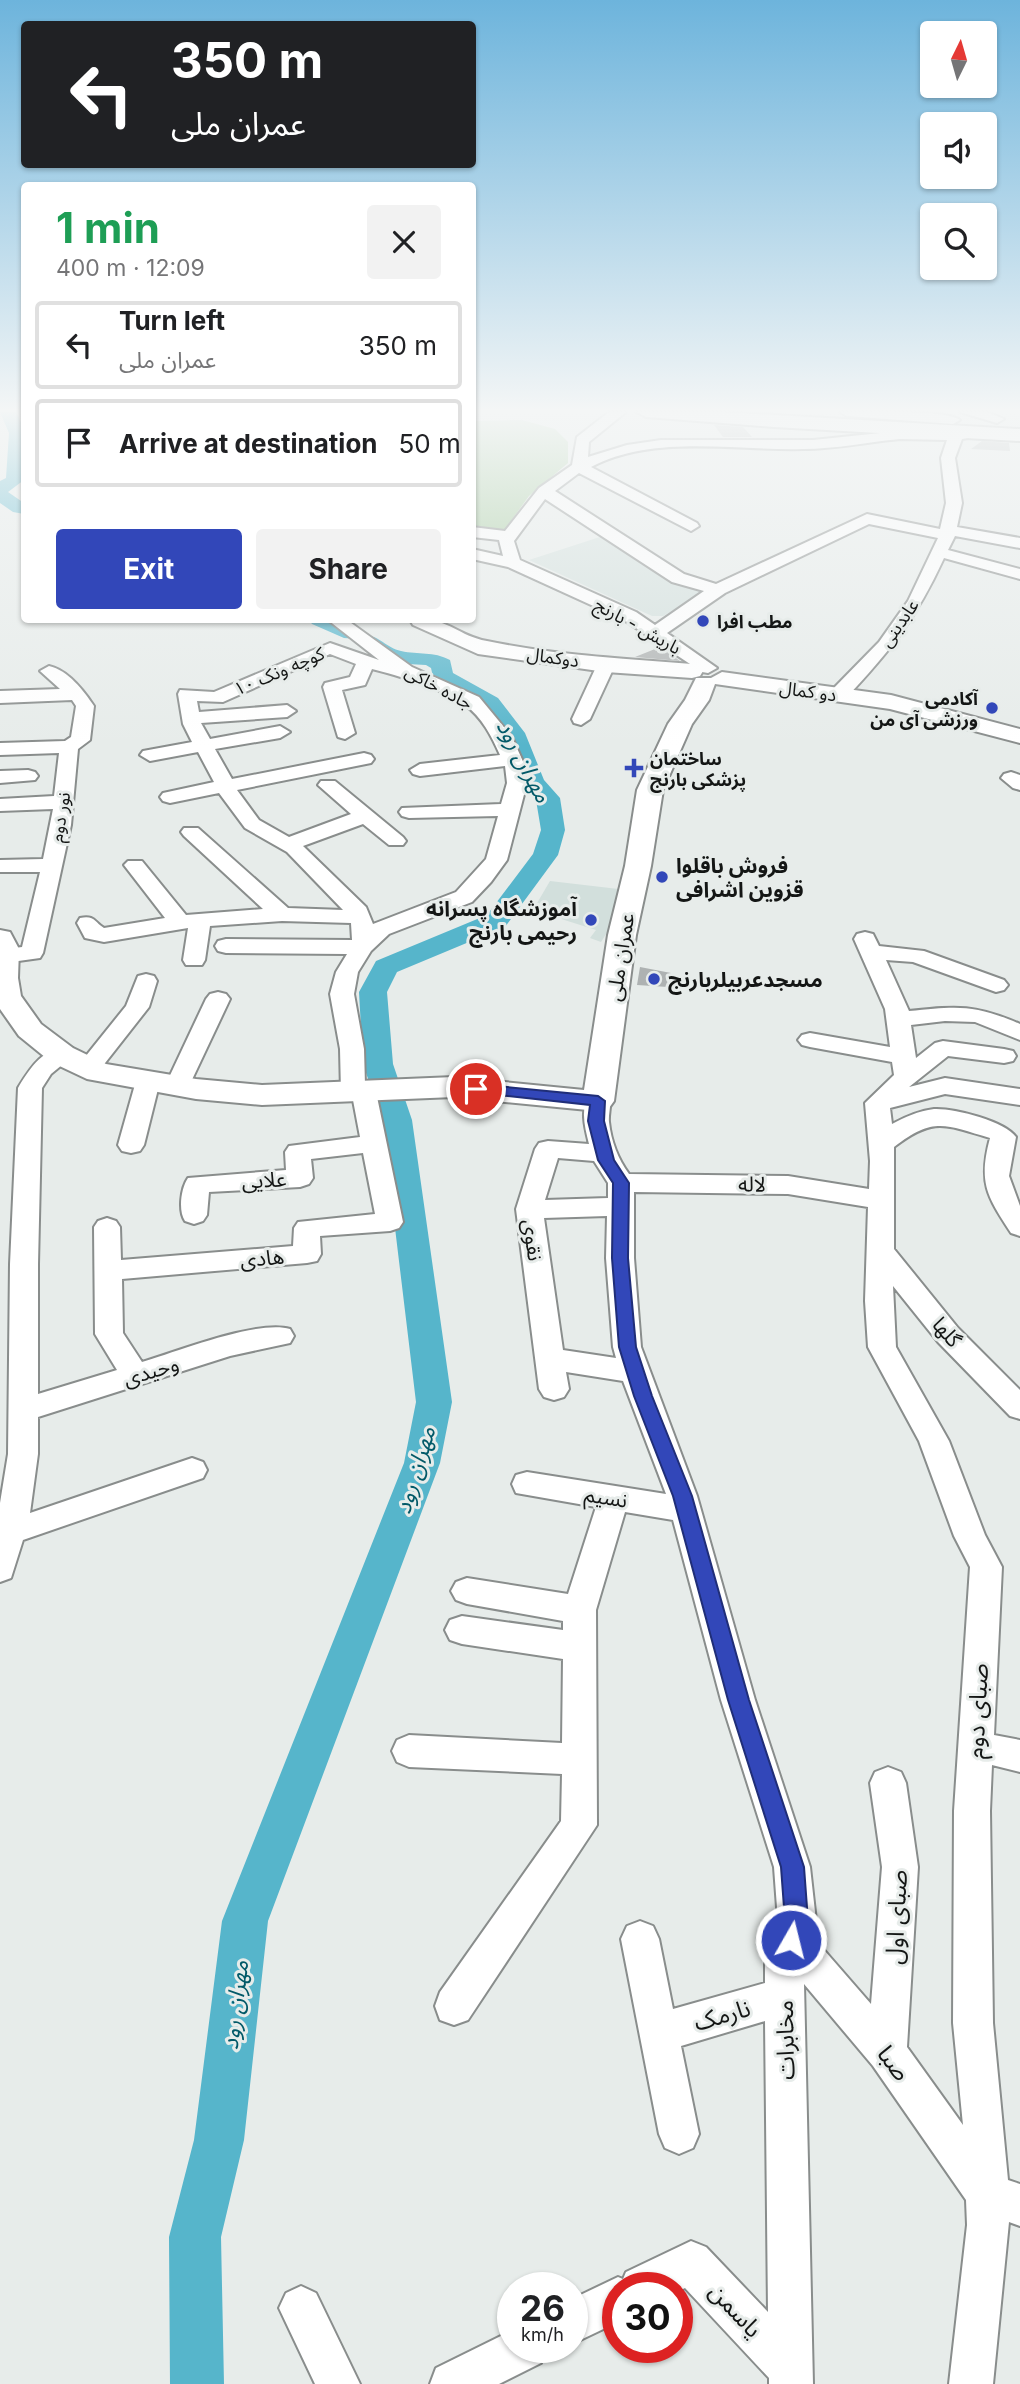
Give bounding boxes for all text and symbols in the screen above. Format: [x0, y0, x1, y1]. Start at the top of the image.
north arrow [920, 21, 998, 98]
map controls [920, 21, 997, 280]
text: 350 m [171, 31, 323, 90]
icon: left [56, 49, 147, 140]
text: عمران ملی [171, 104, 306, 143]
button: sound [920, 112, 997, 189]
text: 1 min [56, 202, 160, 253]
button: search [920, 203, 997, 280]
button: close [367, 205, 441, 279]
text: 400 m · 12:09 [56, 254, 205, 282]
text: Turn left [119, 305, 225, 336]
icon: left [60, 326, 98, 364]
text: 350 m [359, 330, 437, 361]
text: عمران ملی [119, 346, 216, 374]
icon: arrive [60, 424, 98, 462]
text: Arrive at destination [119, 428, 378, 459]
text: 50 m [399, 428, 461, 459]
button: Exit [56, 529, 242, 609]
button: Share [256, 529, 441, 609]
street label: باریش - بارنج [590, 594, 685, 661]
street label: عابدینی [875, 595, 924, 652]
place label: مطب افرا [717, 611, 793, 633]
marker: مطب افرا [695, 613, 711, 629]
street label: کوچه ونک ۱۰ [231, 642, 328, 700]
street label: دوکمال [526, 643, 580, 672]
street label: جاده خاکی [401, 661, 476, 714]
street label: دو کمال [778, 677, 838, 706]
place label: آکادمی ورزشی آی من [870, 688, 979, 731]
marker: آکادمی ورزشی آی من [984, 700, 1000, 716]
water label: مهران رود [491, 715, 557, 807]
place label: ساختمان پزشکی بارنج [650, 748, 746, 793]
marker: ساختمان پزشکی بارنج [624, 758, 644, 778]
street label: نور دوم [46, 790, 78, 844]
place label: فروش باقلوا قزوین اشرافی [676, 853, 804, 902]
marker: فروش باقلوا قزوین اشرافی [654, 869, 670, 885]
place label: آموزشگاه پسرانه رحیمی بارنج [426, 896, 578, 948]
street label: عمران ملی [601, 911, 639, 1003]
marker: آموزشگاه پسرانه رحیمی بارنج [583, 912, 599, 928]
place label: مسجدعربیلربارنج [668, 967, 823, 995]
marker: مسجدعربیلربارنج [646, 971, 662, 987]
pin [446, 1059, 506, 1119]
icon: arrive [457, 1070, 495, 1108]
street label: علایی [241, 1166, 287, 1194]
street label: لاله [738, 1171, 766, 1197]
street label: نقوی [518, 1218, 548, 1262]
street label: هادی [239, 1244, 285, 1272]
street label: گلها [927, 1312, 967, 1352]
street label: وحیدی [120, 1351, 182, 1391]
water label: مهران رود [389, 1423, 441, 1517]
street label: نسیم [582, 1481, 629, 1516]
street label: صبای دوم [960, 1662, 998, 1760]
street label: صبای اول [879, 1869, 913, 1965]
position arrow [754, 1903, 828, 1977]
water label: مهران رود [216, 1959, 254, 2051]
street label: نارمک [690, 1993, 754, 2037]
street label: مخابرات [770, 2000, 800, 2080]
street label: صبا [871, 2040, 917, 2086]
speed limit sign: 30 [602, 2272, 693, 2363]
street label: یاسمن [703, 2277, 769, 2343]
text: 26 [520, 2287, 565, 2329]
text: km/h [521, 2324, 564, 2345]

